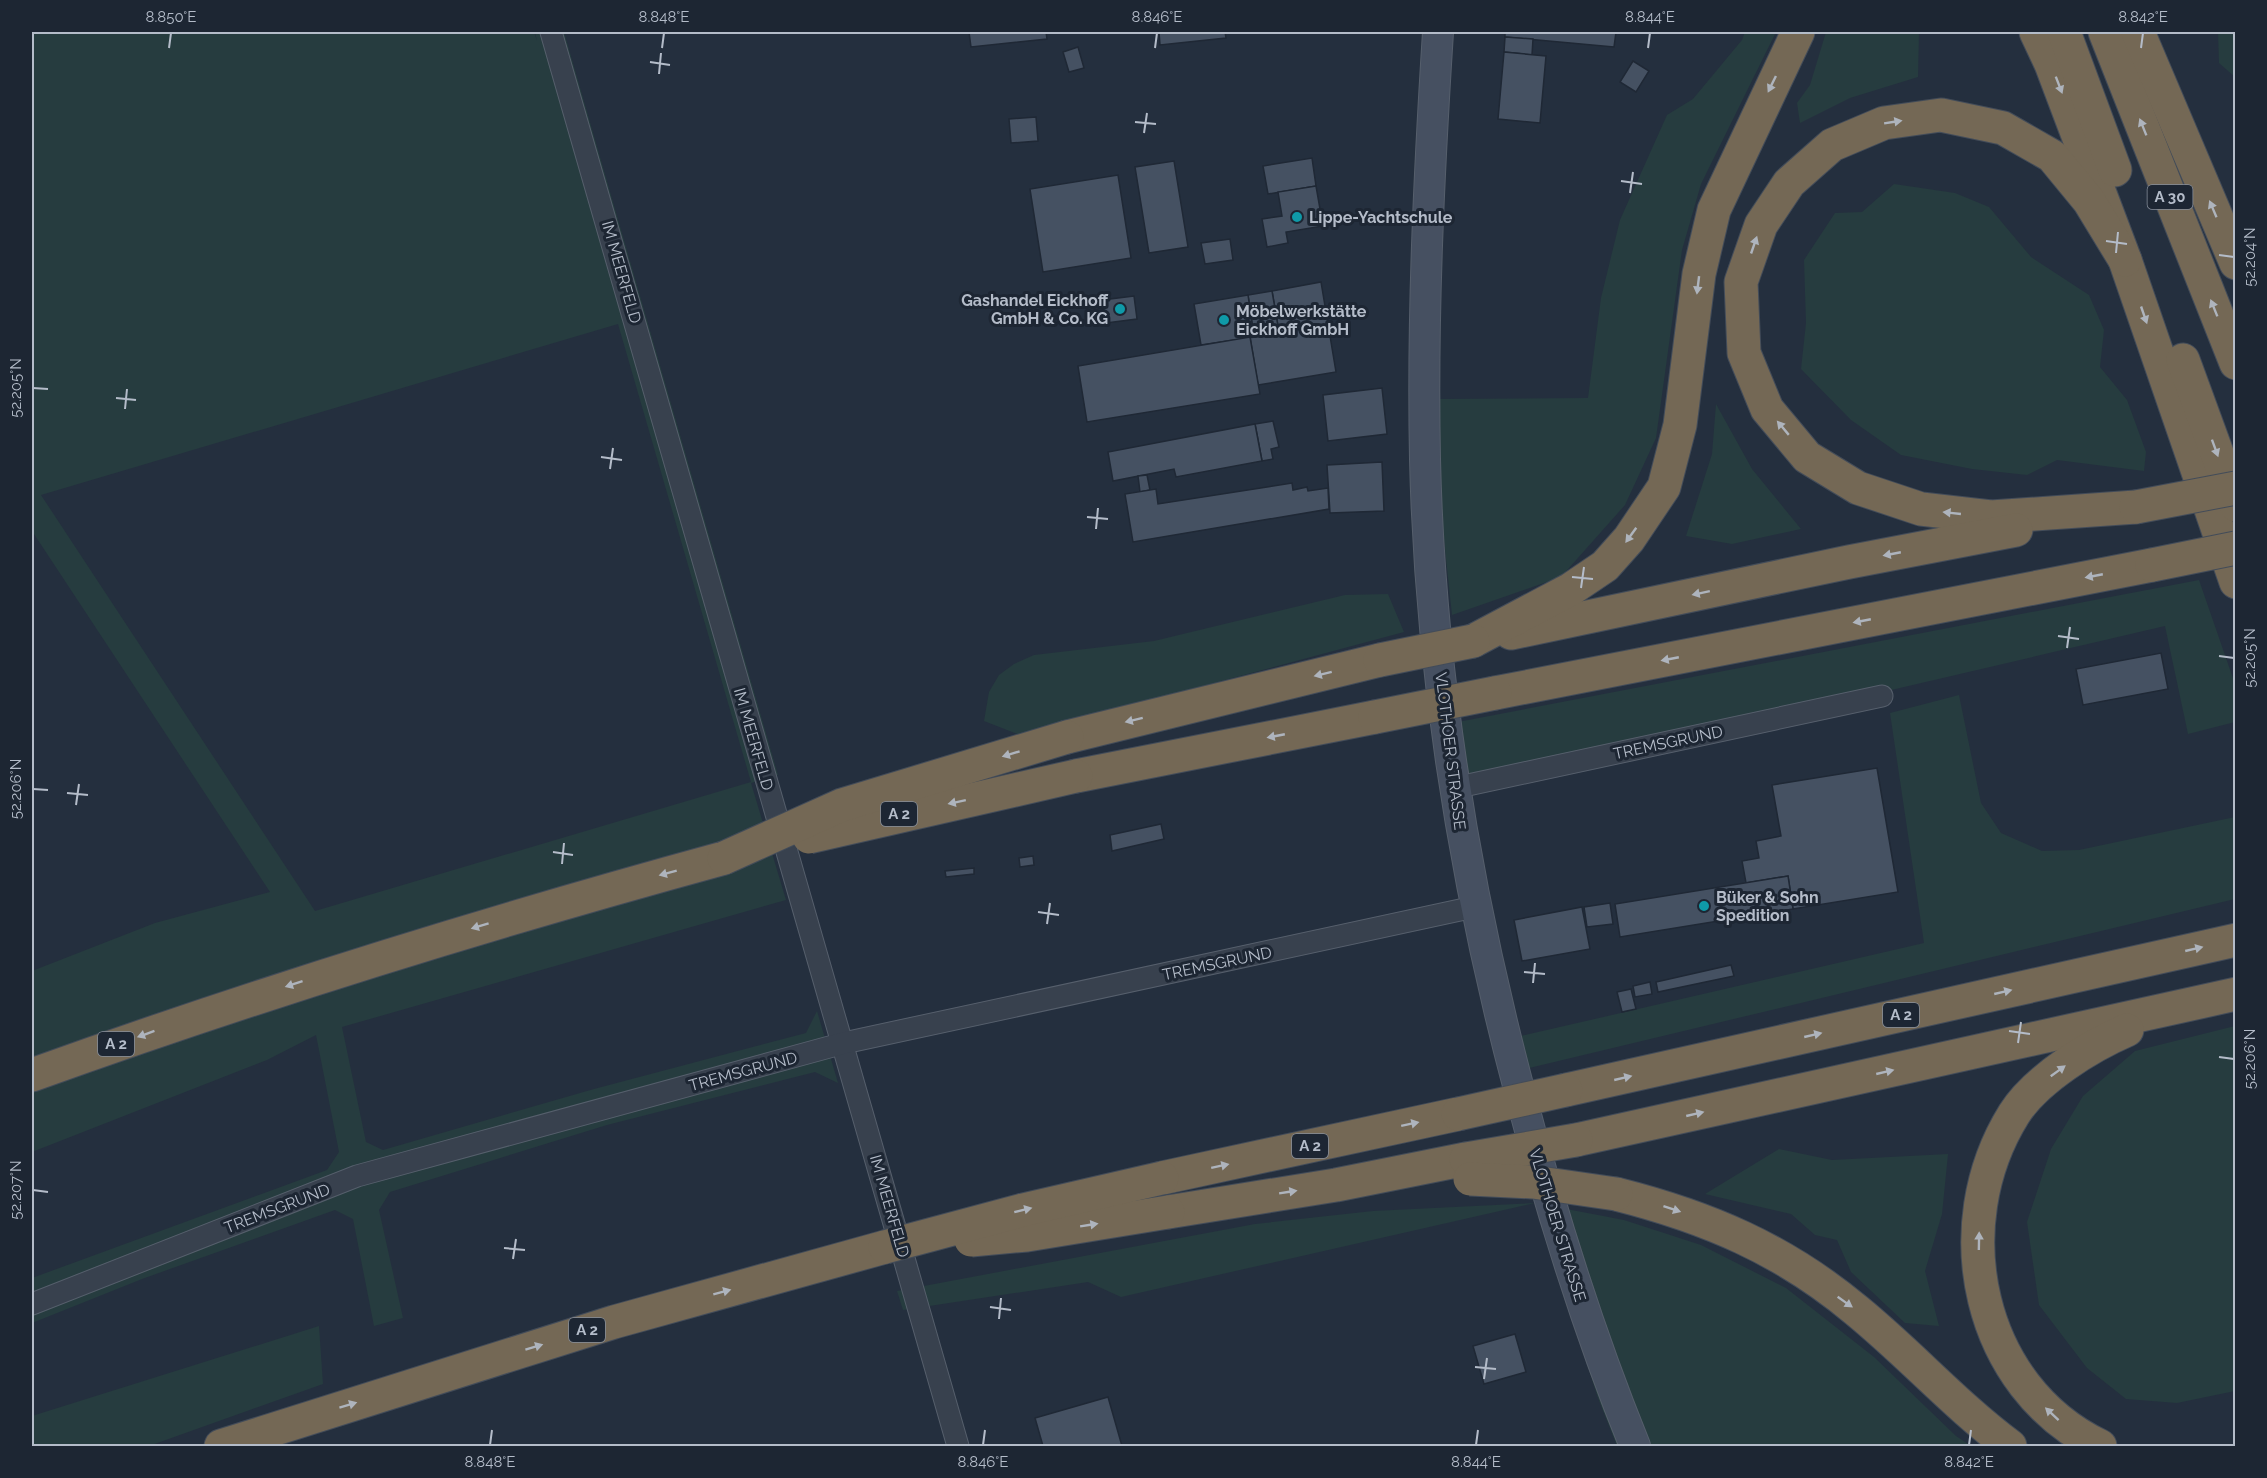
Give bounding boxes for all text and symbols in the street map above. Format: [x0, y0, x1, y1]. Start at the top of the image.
text: 8.850°E [146, 8, 196, 26]
text: 8.848°E [639, 8, 689, 26]
text: 8.846°E [1132, 8, 1183, 26]
text: 8.844°E [1625, 8, 1675, 26]
text: 8.842°E [2118, 8, 2168, 26]
one-way arrow [1768, 76, 1777, 93]
one-way arrow [2055, 76, 2065, 94]
one-way arrow [1884, 117, 1903, 126]
one-way arrow [2138, 118, 2147, 136]
road number: A 30 [2148, 185, 2192, 209]
one-way arrow [2208, 200, 2218, 218]
place label: Lippe-Yachtschule [1309, 208, 1453, 227]
marker: Lippe-Yachtschule [1290, 210, 1304, 224]
street label: IM MEERFELD [598, 219, 645, 326]
text: 52.204°N [2241, 227, 2259, 287]
one-way arrow [1750, 236, 1760, 254]
one-way arrow [1693, 276, 1703, 295]
place label: Gashandel Eickhoff GmbH & Co. KG [961, 291, 1109, 328]
one-way arrow [2209, 299, 2219, 317]
marker: Gashandel Eickhoff GmbH & Co. KG [1113, 302, 1127, 316]
place label: Möbelwerkstätte Eickhoff GmbH [1236, 302, 1367, 339]
one-way arrow [2140, 306, 2150, 324]
marker: Möbelwerkstätte Eickhoff GmbH [1217, 313, 1231, 327]
text: 52.205°N [7, 358, 25, 418]
one-way arrow [1776, 420, 1789, 436]
one-way arrow [2210, 439, 2220, 457]
one-way arrow [1942, 508, 1961, 518]
one-way arrow [1625, 527, 1637, 543]
one-way arrow [1883, 550, 1902, 559]
one-way arrow [2085, 572, 2104, 581]
one-way arrow [1692, 589, 1711, 598]
one-way arrow [1852, 617, 1871, 626]
text: 52.205°N [2241, 628, 2259, 688]
one-way arrow [1661, 655, 1680, 664]
one-way arrow [1314, 670, 1332, 680]
street label: VLOTHOER STRASSE [1431, 671, 1470, 831]
street label: IM MEERFELD [730, 686, 777, 793]
one-way arrow [1125, 716, 1143, 726]
street label: TREMSGRUND [1612, 722, 1725, 763]
one-way arrow [1267, 732, 1286, 741]
one-way arrow [1002, 750, 1020, 759]
text: 52.206°N [7, 759, 25, 819]
one-way arrow [948, 798, 967, 807]
road number: A 2 [881, 802, 917, 826]
one-way arrow [659, 869, 677, 879]
place label: Büker & Sohn Spedition [1716, 888, 1819, 925]
marker: Büker & Sohn Spedition [1697, 899, 1711, 913]
one-way arrow [471, 922, 489, 931]
street label: TREMSGRUND [1161, 943, 1274, 984]
one-way arrow [2184, 944, 2203, 954]
one-way arrow [285, 980, 303, 989]
one-way arrow [1994, 987, 2013, 996]
road number: A 2 [1883, 1003, 1919, 1027]
one-way arrow [137, 1029, 155, 1039]
text: 52.206°N [2241, 1029, 2259, 1089]
one-way arrow [1804, 1030, 1823, 1039]
road number: A 2 [98, 1032, 134, 1056]
street label: TREMSGRUND [687, 1048, 799, 1095]
one-way arrow [1876, 1066, 1894, 1076]
one-way arrow [2050, 1066, 2065, 1078]
one-way arrow [1614, 1072, 1632, 1082]
one-way arrow [1686, 1109, 1705, 1118]
one-way arrow [1401, 1119, 1420, 1128]
road number: A 2 [1292, 1134, 1328, 1158]
street label: VLOTHOER STRASSE [1525, 1146, 1590, 1304]
street label: IM MEERFELD [866, 1153, 913, 1260]
text: 52.207°N [7, 1160, 25, 1220]
one-way arrow [1210, 1161, 1229, 1170]
street label: TREMSGRUND [222, 1180, 333, 1237]
one-way arrow [1279, 1188, 1298, 1197]
one-way arrow [1014, 1205, 1032, 1215]
one-way arrow [1663, 1205, 1681, 1214]
one-way arrow [1080, 1220, 1099, 1229]
one-way arrow [1974, 1231, 1983, 1250]
one-way arrow [713, 1287, 731, 1296]
one-way arrow [1837, 1296, 1853, 1308]
road number: A 2 [569, 1318, 605, 1342]
one-way arrow [525, 1341, 543, 1351]
one-way arrow [339, 1400, 357, 1409]
one-way arrow [2045, 1407, 2059, 1421]
text: 8.848°E [465, 1453, 515, 1471]
text: 8.846°E [958, 1453, 1009, 1471]
text: 8.844°E [1451, 1453, 1501, 1471]
text: 8.842°E [1944, 1453, 1994, 1471]

